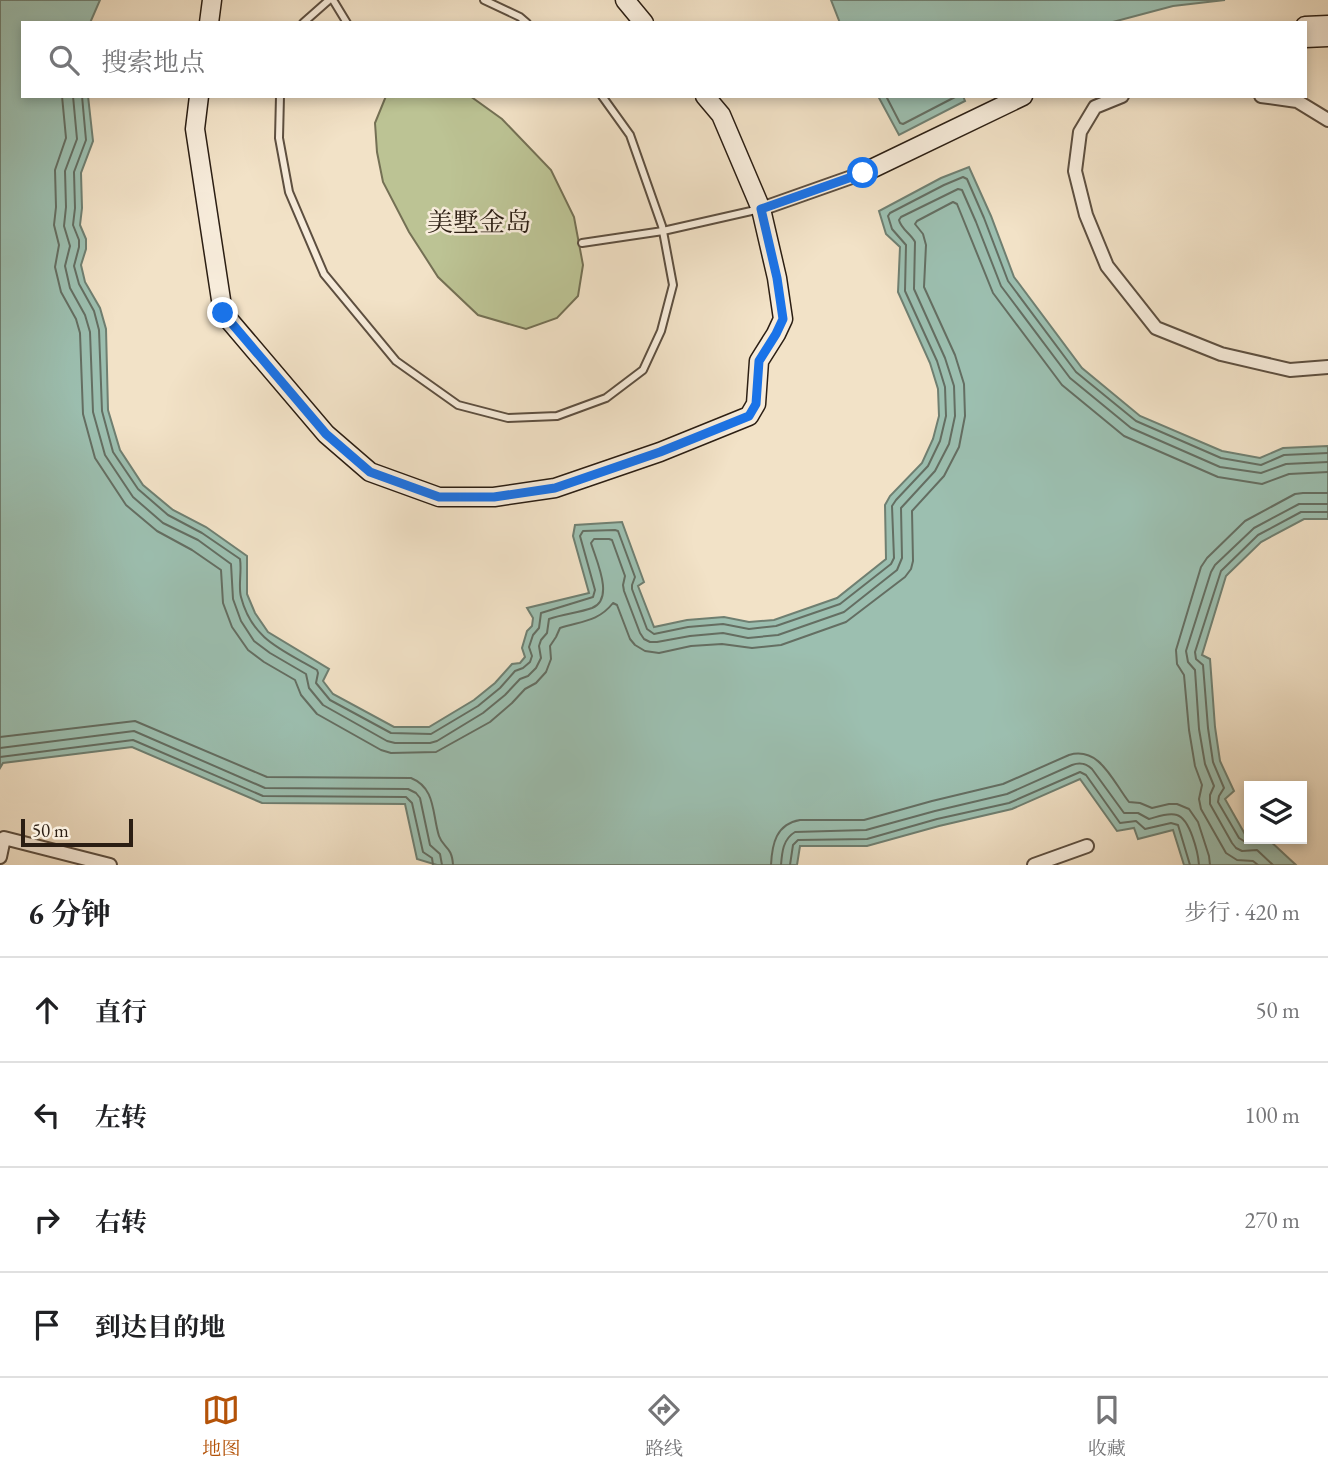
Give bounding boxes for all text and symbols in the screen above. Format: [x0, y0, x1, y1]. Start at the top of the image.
search box [21, 21, 1307, 98]
icon: search [45, 41, 83, 79]
text: 搜索地点 [101, 45, 205, 79]
route start [847, 157, 878, 188]
district label: 美墅金岛 [427, 205, 531, 239]
route end [207, 297, 238, 328]
map controls [1244, 781, 1307, 844]
button: layers [1244, 781, 1307, 844]
scale bar [21, 816, 133, 848]
text: 50 m [32, 818, 69, 843]
text: 6 分钟 [28, 894, 111, 933]
text: 步行 · 420 m [1185, 897, 1300, 927]
icon: ahead [28, 991, 66, 1029]
text: 直行 [95, 995, 147, 1029]
text: 50 m [1255, 995, 1300, 1025]
icon: left [28, 1096, 66, 1134]
text: 左转 [95, 1100, 147, 1134]
text: 100 m [1244, 1100, 1300, 1130]
icon: right [28, 1201, 66, 1239]
text: 右转 [95, 1205, 147, 1239]
text: 270 m [1244, 1205, 1300, 1235]
icon: arrive [28, 1306, 66, 1344]
text: 到达目的地 [95, 1310, 225, 1344]
tab: 地图 [202, 1391, 240, 1461]
tab: 路线 [645, 1391, 683, 1461]
tab: 收藏 [1088, 1391, 1126, 1461]

